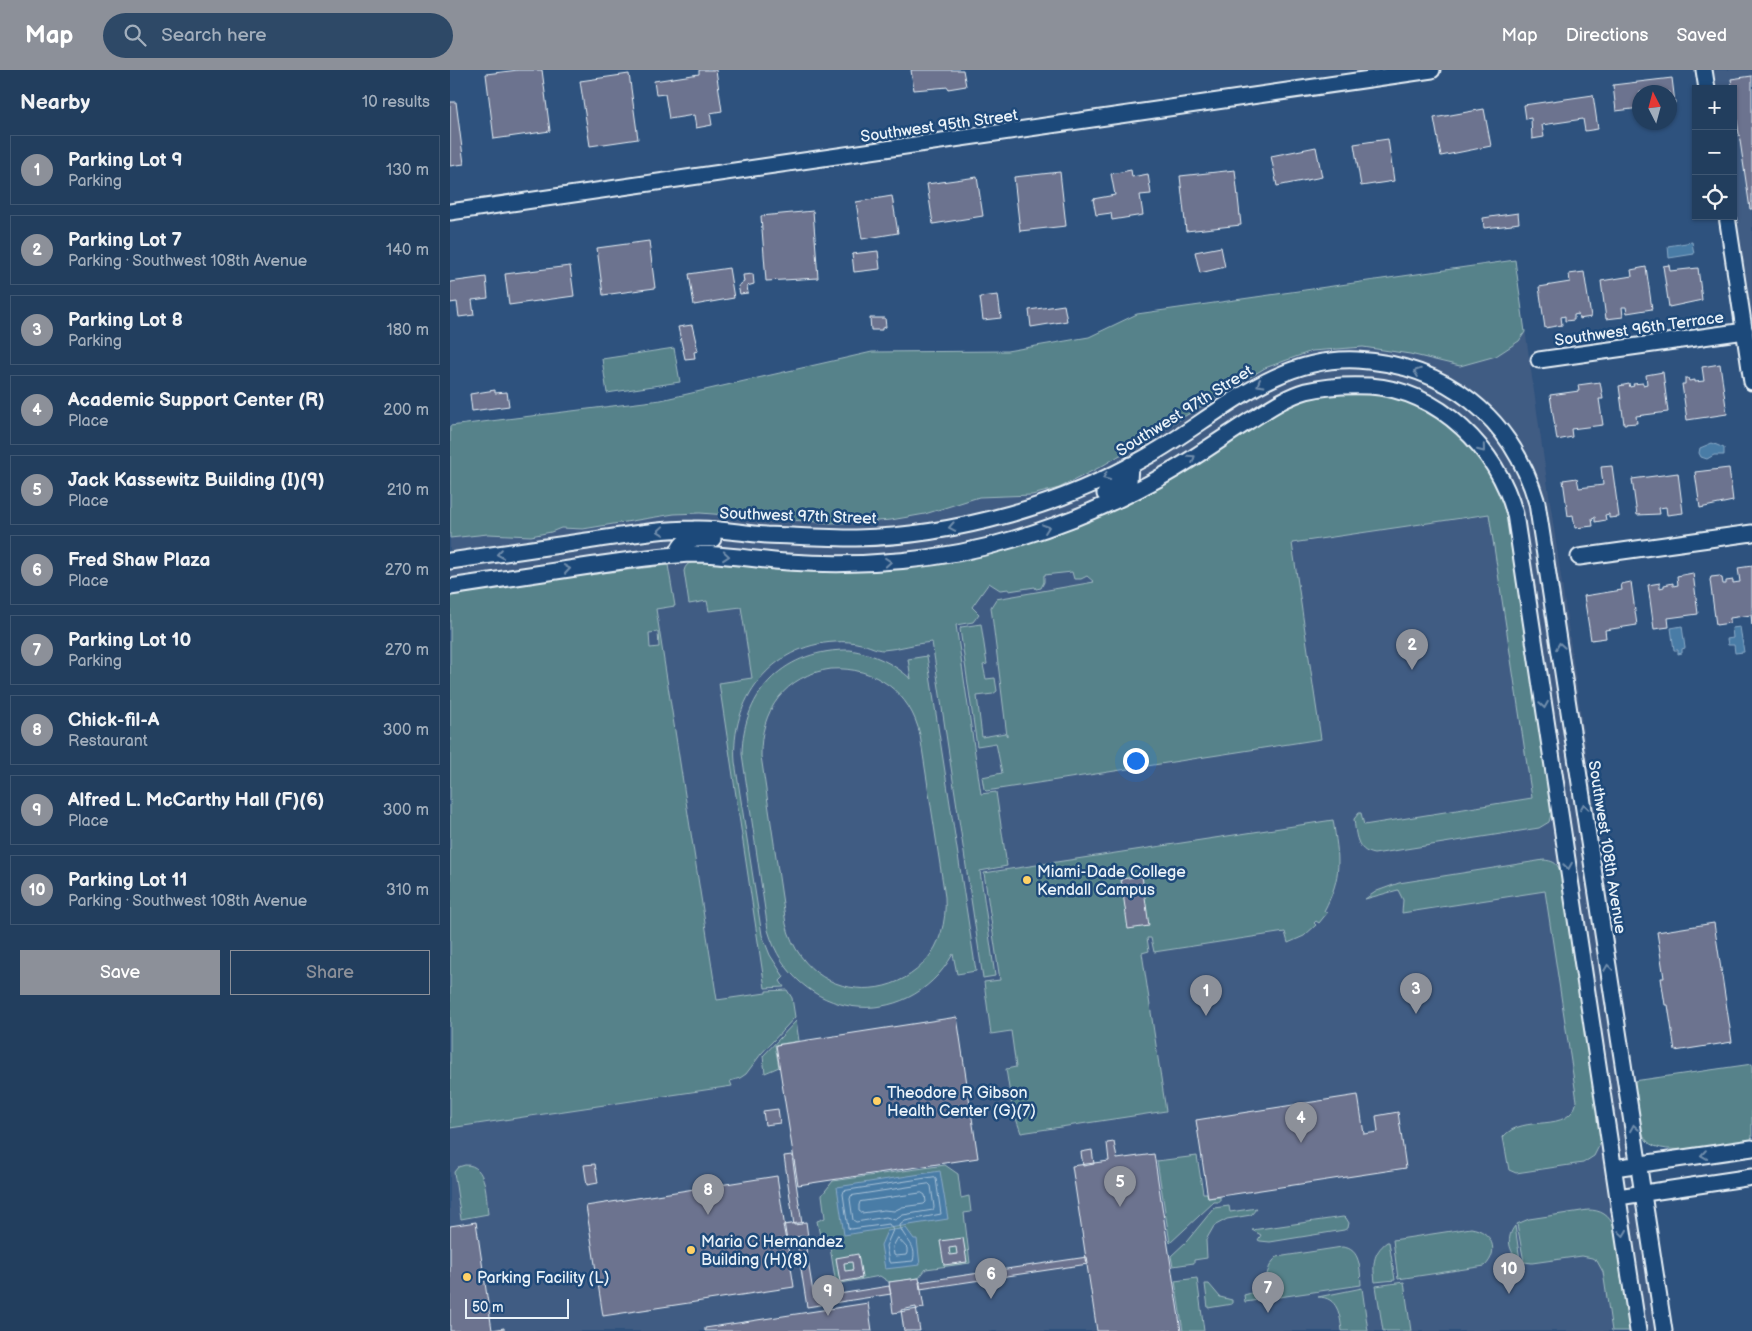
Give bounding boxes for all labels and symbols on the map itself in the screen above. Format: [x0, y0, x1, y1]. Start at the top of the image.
north arrow [1632, 85, 1677, 130]
street label: Southwest 95th Street [859, 106, 1019, 147]
street label: Southwest 96th Terrace [1553, 308, 1726, 351]
street label: Southwest 97th Street [1113, 362, 1257, 461]
one-way arrow [1413, 368, 1421, 378]
one-way arrow [1256, 378, 1265, 388]
one-way arrow [1476, 443, 1485, 452]
one-way arrow [1187, 454, 1196, 464]
one-way arrow [1102, 470, 1111, 481]
street label: Southwest 97th Street [719, 504, 877, 529]
one-way arrow [947, 521, 956, 532]
one-way arrow [1042, 524, 1050, 534]
one-way arrow [656, 525, 664, 536]
one-way arrow [496, 548, 504, 558]
one-way arrow [722, 551, 730, 562]
one-way arrow [884, 556, 892, 567]
one-way arrow [563, 565, 572, 575]
pin: 2 [1396, 629, 1428, 670]
one-way arrow [1555, 642, 1565, 651]
one-way arrow [1538, 701, 1548, 710]
your location [1123, 748, 1149, 774]
street label: Southwest 108th Avenue [1583, 759, 1630, 936]
one-way arrow [1580, 802, 1590, 811]
one-way arrow [1562, 862, 1573, 870]
place label: Miami-Dade College Kendall Campus [1037, 863, 1186, 900]
marker: Miami-Dade College Kendall Campus [1021, 874, 1033, 886]
one-way arrow [1604, 963, 1614, 972]
pin: 3 [1400, 973, 1432, 1014]
pin: 1 [1190, 975, 1222, 1016]
place label: Theodore R Gibson Health Center (G)(7) [887, 1084, 1036, 1121]
marker: Theodore R Gibson Health Center (G)(7) [871, 1095, 883, 1107]
pin: 4 [1285, 1102, 1317, 1143]
one-way arrow [1629, 1124, 1639, 1132]
one-way arrow [1699, 1149, 1708, 1159]
pin: 5 [1104, 1166, 1136, 1207]
pin: 8 [692, 1174, 724, 1215]
one-way arrow [1618, 1229, 1628, 1238]
place label: Maria C Hernandez Building (H)(8) [701, 1233, 843, 1270]
marker: Maria C Hernandez Building (H)(8) [685, 1244, 697, 1256]
pin: 10 [1493, 1253, 1525, 1294]
pin: 6 [975, 1258, 1007, 1299]
place label: Parking Facility (L) [477, 1269, 609, 1288]
marker: Parking Facility (L) [461, 1271, 473, 1283]
pin: 7 [1252, 1272, 1284, 1313]
pin: 9 [812, 1275, 844, 1316]
scale bar [465, 1296, 569, 1319]

